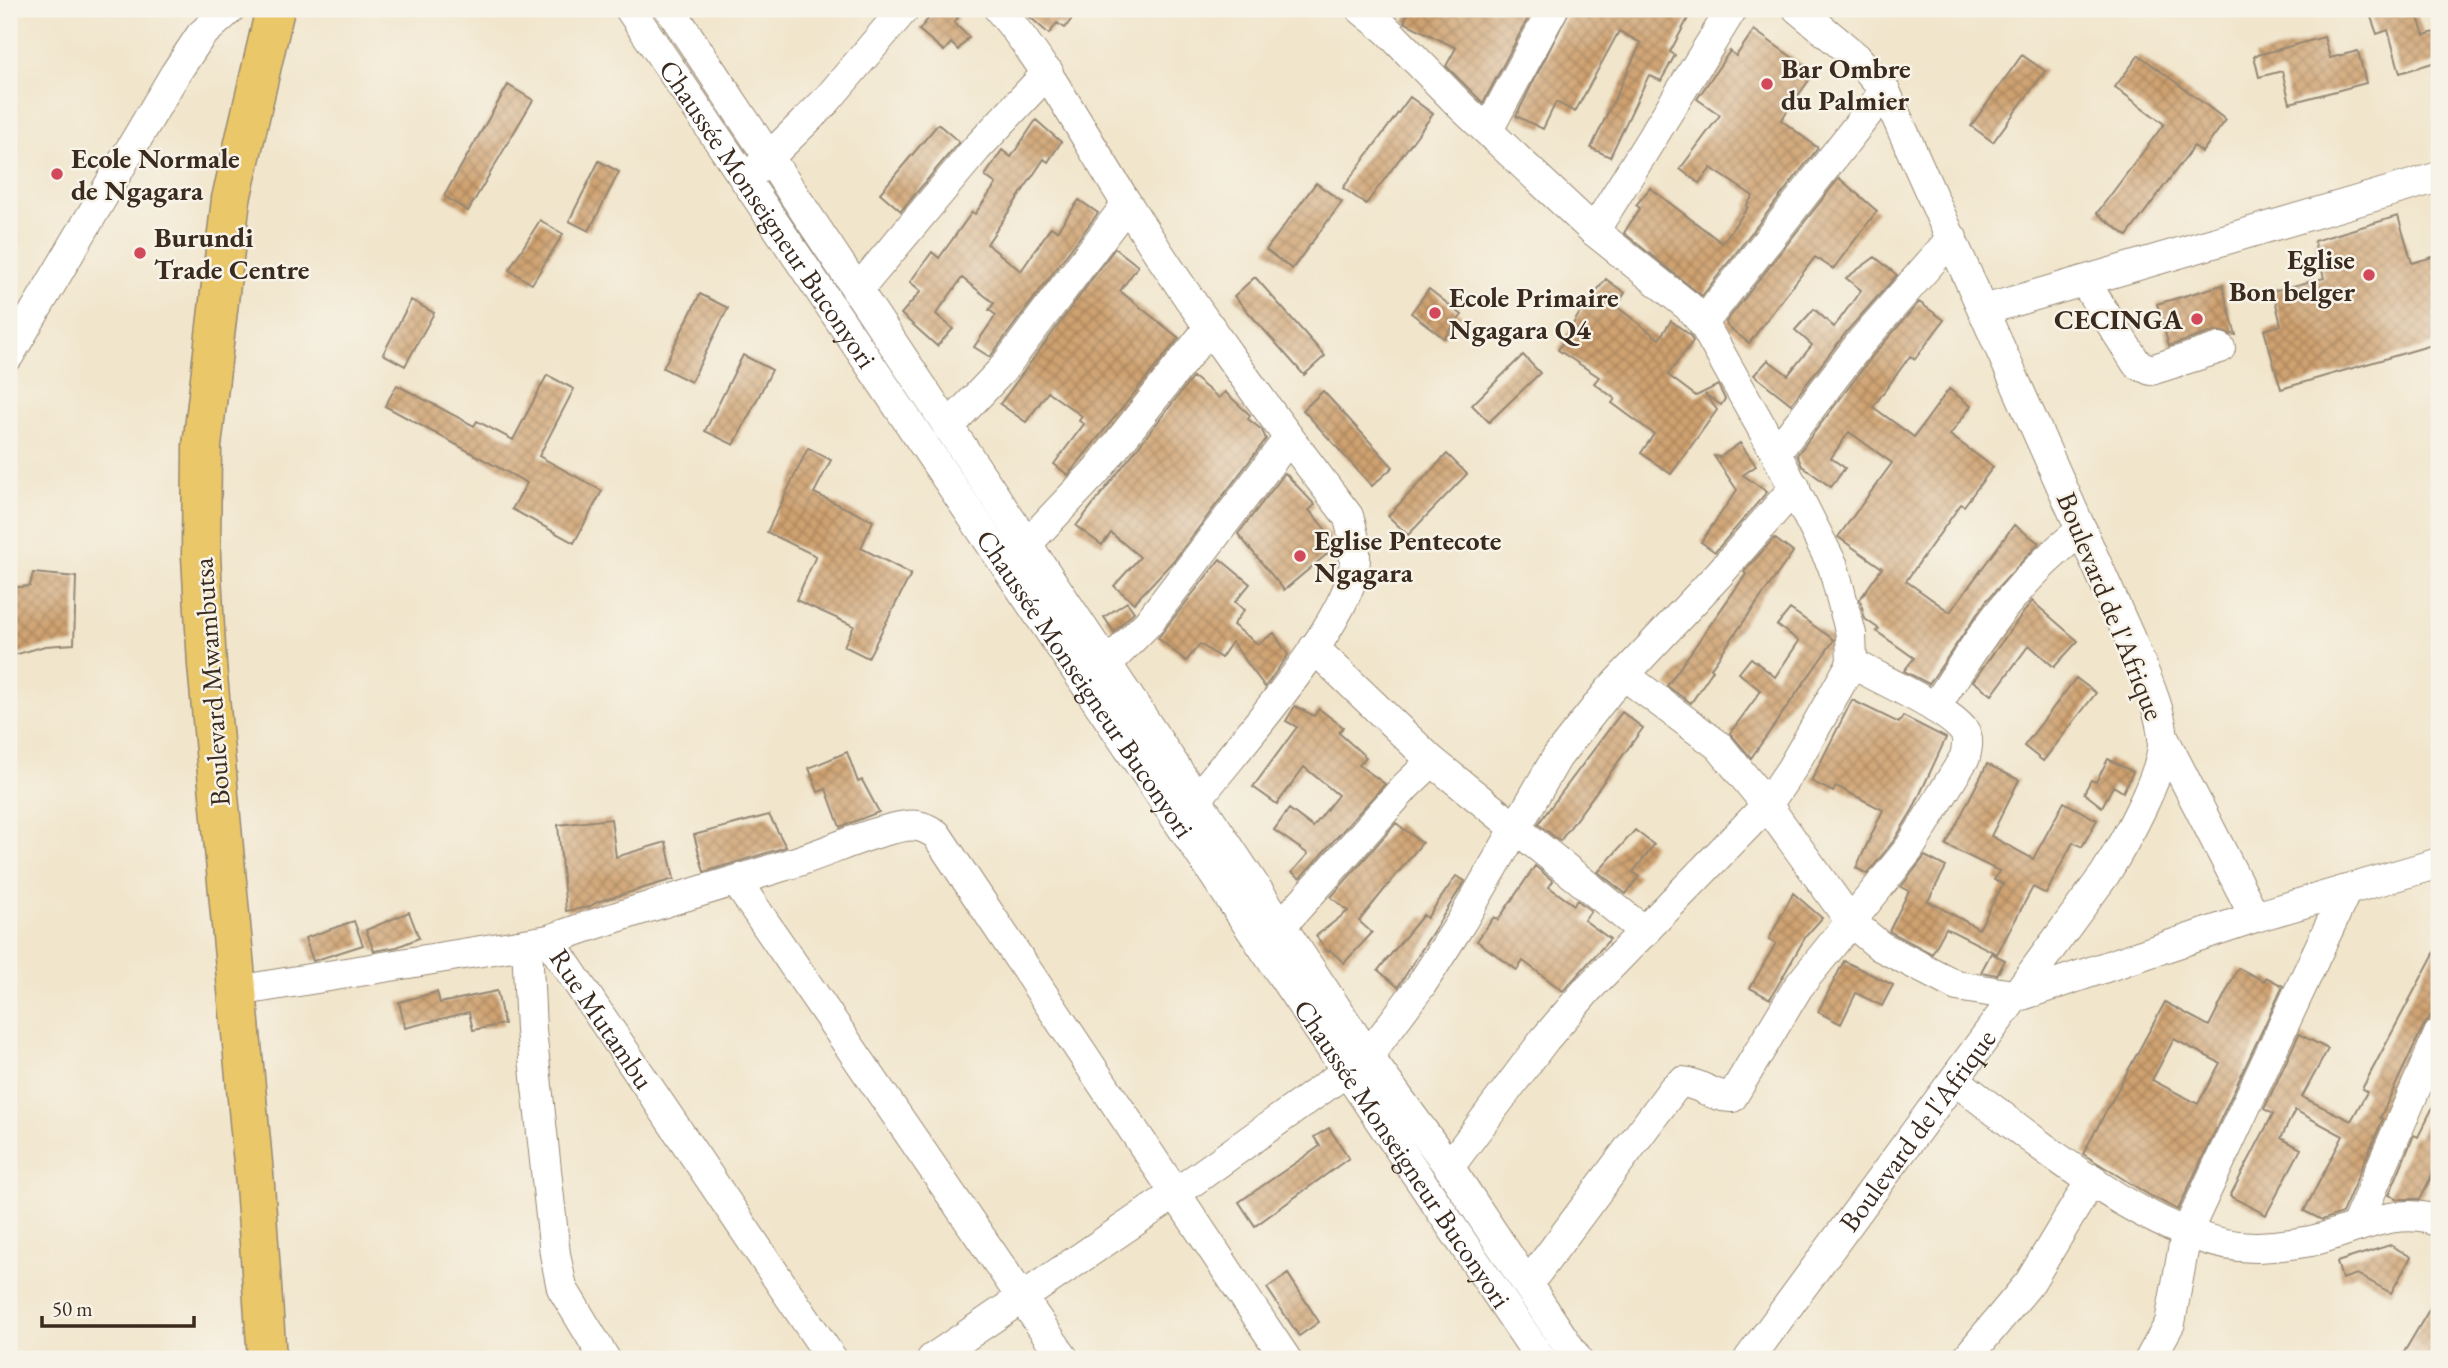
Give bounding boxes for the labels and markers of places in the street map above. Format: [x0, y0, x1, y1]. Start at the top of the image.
place label: Bar Ombre du Palmier [1781, 50, 1911, 118]
marker: Bar Ombre du Palmier [1759, 76, 1775, 92]
place label: Ecole Normale de Ngagara [71, 140, 240, 208]
marker: Ecole Normale de Ngagara [49, 166, 65, 182]
place label: Burundi Trade Centre [154, 219, 309, 287]
place label: Eglise Bon belger [2229, 241, 2355, 309]
marker: Burundi Trade Centre [132, 245, 148, 261]
marker: Eglise Bon belger [2361, 267, 2377, 283]
place label: Ecole Primaire Ngagara Q4 [1449, 279, 1619, 347]
place label: CECINGA [2054, 301, 2184, 337]
marker: Ecole Primaire Ngagara Q4 [1427, 305, 1443, 321]
marker: CECINGA [2189, 311, 2205, 327]
place label: Eglise Pentecote Ngagara [1314, 522, 1502, 590]
marker: Eglise Pentecote Ngagara [1292, 548, 1308, 564]

